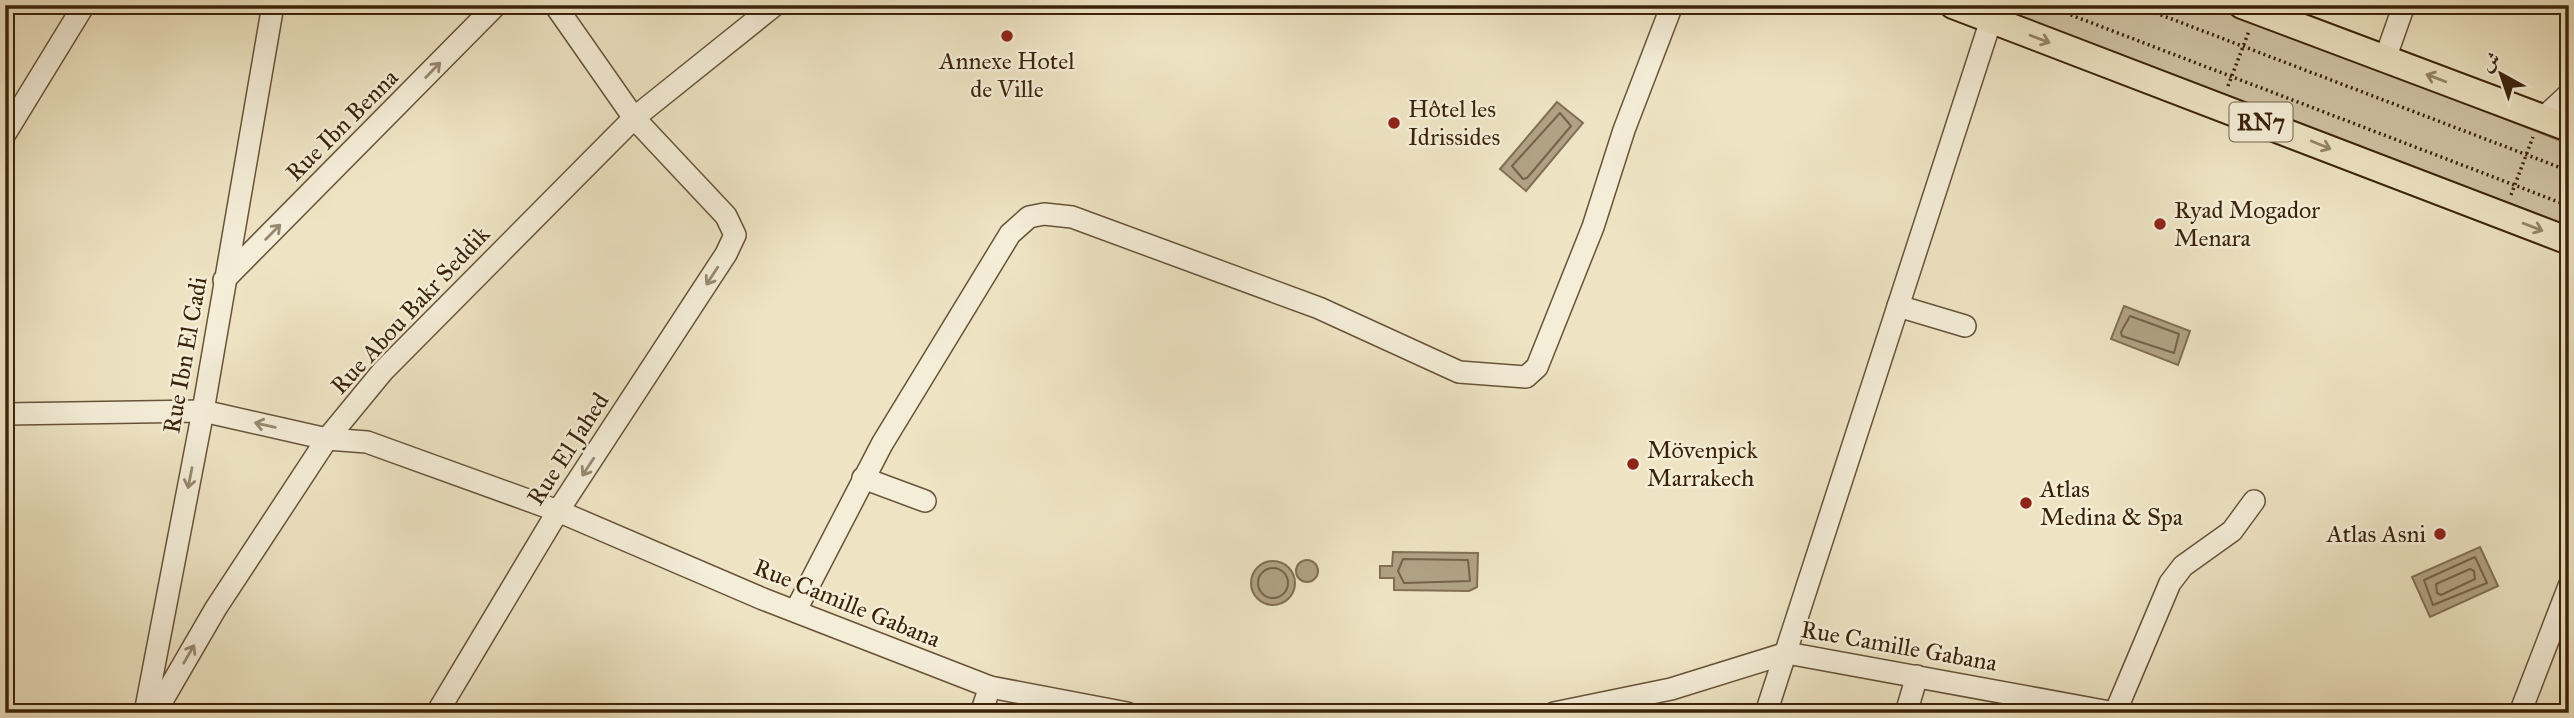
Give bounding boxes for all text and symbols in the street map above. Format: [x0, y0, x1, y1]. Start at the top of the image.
marker: Annexe Hotel de Ville [999, 28, 1015, 44]
one-way arrow [2028, 33, 2050, 46]
north arrow [2466, 38, 2536, 108]
place label: Annexe Hotel de Ville [938, 46, 1075, 104]
text: ش [2476, 46, 2505, 76]
street label: Rue Ibn Benna [280, 62, 405, 187]
one-way arrow [424, 62, 441, 79]
one-way arrow [2426, 71, 2448, 84]
place label: Hôtel les Idrissides [1408, 94, 1500, 152]
road number: RN7 [2230, 102, 2292, 141]
marker: Hôtel les Idrissides [1386, 115, 1402, 131]
one-way arrow [2310, 140, 2332, 153]
place label: Ryad Mogador Menara [2174, 195, 2320, 253]
marker: Ryad Mogador Menara [2152, 216, 2168, 232]
street label: Rue Abou Bakr Seddik [324, 219, 496, 401]
one-way arrow [2522, 222, 2544, 235]
one-way arrow [264, 224, 281, 241]
one-way arrow [705, 266, 720, 285]
street label: Rue Ibn El Cadi [156, 274, 214, 436]
street label: Rue El Jahed [521, 387, 615, 511]
one-way arrow [254, 418, 277, 432]
place label: Mövenpick Marrakech [1647, 435, 1758, 493]
one-way arrow [580, 456, 594, 476]
marker: Mövenpick Marrakech [1625, 456, 1641, 472]
one-way arrow [183, 466, 196, 489]
place label: Atlas Medina & Spa [2039, 474, 2184, 532]
marker: Atlas Medina & Spa [2018, 495, 2034, 511]
place label: Atlas Asni [2326, 519, 2426, 549]
marker: Atlas Asni [2432, 526, 2448, 542]
street label: Rue Camille Gabana [749, 552, 945, 654]
street label: Rue Camille Gabana [1799, 614, 2000, 678]
one-way arrow [182, 644, 196, 664]

